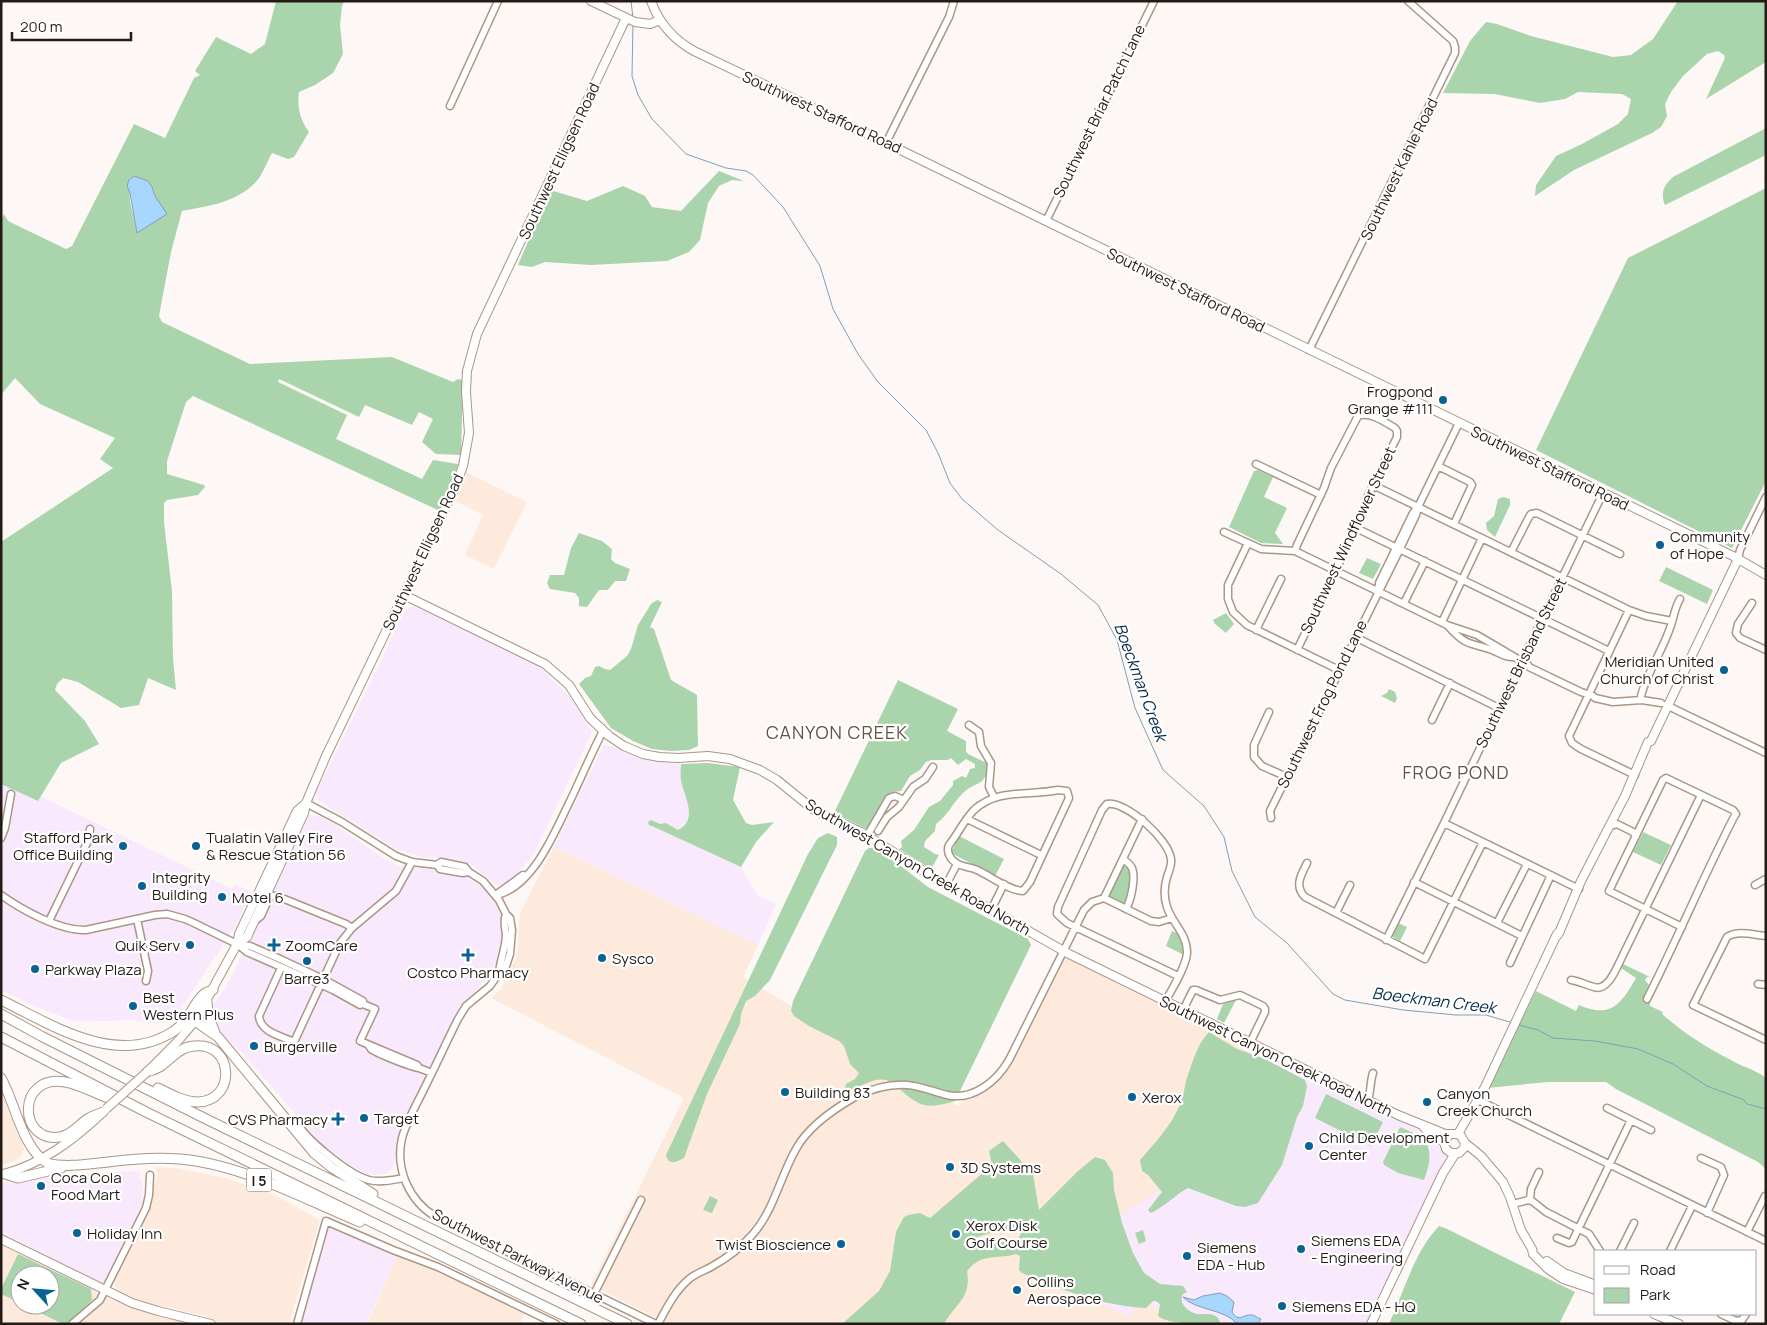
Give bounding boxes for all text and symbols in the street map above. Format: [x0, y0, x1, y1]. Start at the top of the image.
scale bar [12, 10, 131, 42]
text: 200 m [20, 16, 63, 37]
street label: Southwest Briar Patch Lane [1048, 21, 1150, 201]
street label: Southwest Stafford Road [739, 66, 905, 158]
street label: Southwest Elligsen Road [513, 79, 605, 243]
street label: Southwest Kahle Road [1355, 94, 1443, 244]
street label: Southwest Stafford Road [1103, 243, 1269, 337]
place label: Frogpond Grange #111 [1348, 381, 1433, 419]
marker: Frogpond Grange #111 [1437, 394, 1449, 406]
street label: Southwest Stafford Road [1467, 421, 1633, 515]
street label: Southwest Windflower Street [1295, 443, 1401, 637]
street label: Southwest Elligsen Road [377, 470, 469, 634]
place label: Community of Hope [1670, 526, 1750, 564]
marker: Community of Hope [1654, 539, 1666, 551]
street label: Southwest Brisband Street [1471, 574, 1571, 752]
street label: Southwest Frog Pond Lane [1272, 616, 1372, 792]
water label: Boeckman Creek [1109, 620, 1173, 746]
place label: Meridian United Church of Christ [1600, 651, 1714, 689]
marker: Meridian United Church of Christ [1718, 664, 1730, 676]
district label: CANYON CREEK [766, 720, 908, 744]
district label: FROG POND [1402, 760, 1510, 784]
street label: Southwest Canyon Creek Road North [802, 794, 1035, 940]
place label: Stafford Park Office Building [13, 827, 114, 865]
place label: Tualatin Valley Fire & Rescue Station 56 [206, 827, 346, 865]
marker: Stafford Park Office Building [117, 840, 129, 852]
marker: Tualatin Valley Fire & Rescue Station 56 [190, 840, 202, 852]
place label: Integrity Building [152, 867, 210, 905]
marker: Integrity Building [136, 880, 148, 892]
place label: Motel 6 [232, 887, 284, 908]
marker: Motel 6 [216, 891, 228, 903]
place label: Quik Serv [115, 935, 180, 956]
place label: ZoomCare [285, 935, 358, 956]
marker: ZoomCare [267, 938, 281, 952]
marker: Quik Serv [184, 939, 196, 951]
place label: Sysco [612, 948, 654, 969]
marker: Costco Pharmacy [462, 949, 474, 961]
marker: Sysco [596, 952, 608, 964]
marker: Barre3 [301, 955, 313, 967]
place label: Parkway Plaza [45, 959, 141, 980]
place label: Costco Pharmacy [407, 962, 529, 983]
marker: Parkway Plaza [29, 963, 41, 975]
place label: Barre3 [284, 968, 330, 989]
water label: Boeckman Creek [1371, 982, 1499, 1019]
place label: Best Western Plus [143, 987, 234, 1025]
street label: Southwest Canyon Creek Road North [1156, 990, 1396, 1122]
marker: Best Western Plus [127, 1000, 139, 1012]
place label: Burgerville [264, 1036, 337, 1057]
marker: Burgerville [248, 1040, 260, 1052]
place label: Building 83 [795, 1082, 870, 1103]
place label: Canyon Creek Church [1437, 1083, 1532, 1121]
marker: Building 83 [779, 1086, 791, 1098]
place label: Xerox [1142, 1087, 1182, 1108]
marker: Xerox [1126, 1091, 1138, 1103]
marker: Canyon Creek Church [1421, 1096, 1433, 1108]
place label: Target [374, 1108, 419, 1129]
place label: CVS Pharmacy [228, 1109, 328, 1130]
marker: Target [358, 1112, 370, 1124]
marker: CVS Pharmacy [332, 1113, 344, 1125]
place label: Child Development Center [1319, 1127, 1450, 1165]
marker: Child Development Center [1303, 1140, 1315, 1152]
place label: 3D Systems [960, 1157, 1041, 1178]
marker: 3D Systems [944, 1161, 956, 1173]
place label: Coca Cola Food Mart [51, 1167, 122, 1205]
road number: I 5 [246, 1168, 272, 1192]
marker: Coca Cola Food Mart [35, 1180, 47, 1192]
street label: Southwest Parkway Avenue [429, 1204, 608, 1309]
place label: Xerox Disk Golf Course [966, 1215, 1048, 1253]
place label: Holiday Inn [87, 1223, 162, 1244]
marker: Holiday Inn [71, 1227, 83, 1239]
marker: Xerox Disk Golf Course [950, 1228, 962, 1240]
place label: Siemens EDA - Engineering [1311, 1230, 1403, 1268]
place label: Twist Bioscience [716, 1234, 831, 1255]
place label: Siemens EDA - Hub [1197, 1237, 1265, 1275]
marker: Twist Bioscience [835, 1238, 847, 1250]
marker: Siemens EDA - Engineering [1295, 1243, 1307, 1255]
marker: Siemens EDA - Hub [1181, 1250, 1193, 1262]
legend [1594, 1250, 1757, 1315]
text: Road [1640, 1259, 1676, 1280]
north arrow [10, 1265, 60, 1315]
place label: Collins Aerospace [1027, 1271, 1101, 1309]
text: N [12, 1275, 34, 1293]
marker: Collins Aerospace [1011, 1284, 1023, 1296]
text: Park [1640, 1284, 1670, 1305]
place label: Siemens EDA - HQ [1292, 1296, 1416, 1317]
marker: Siemens EDA - HQ [1276, 1300, 1288, 1312]

